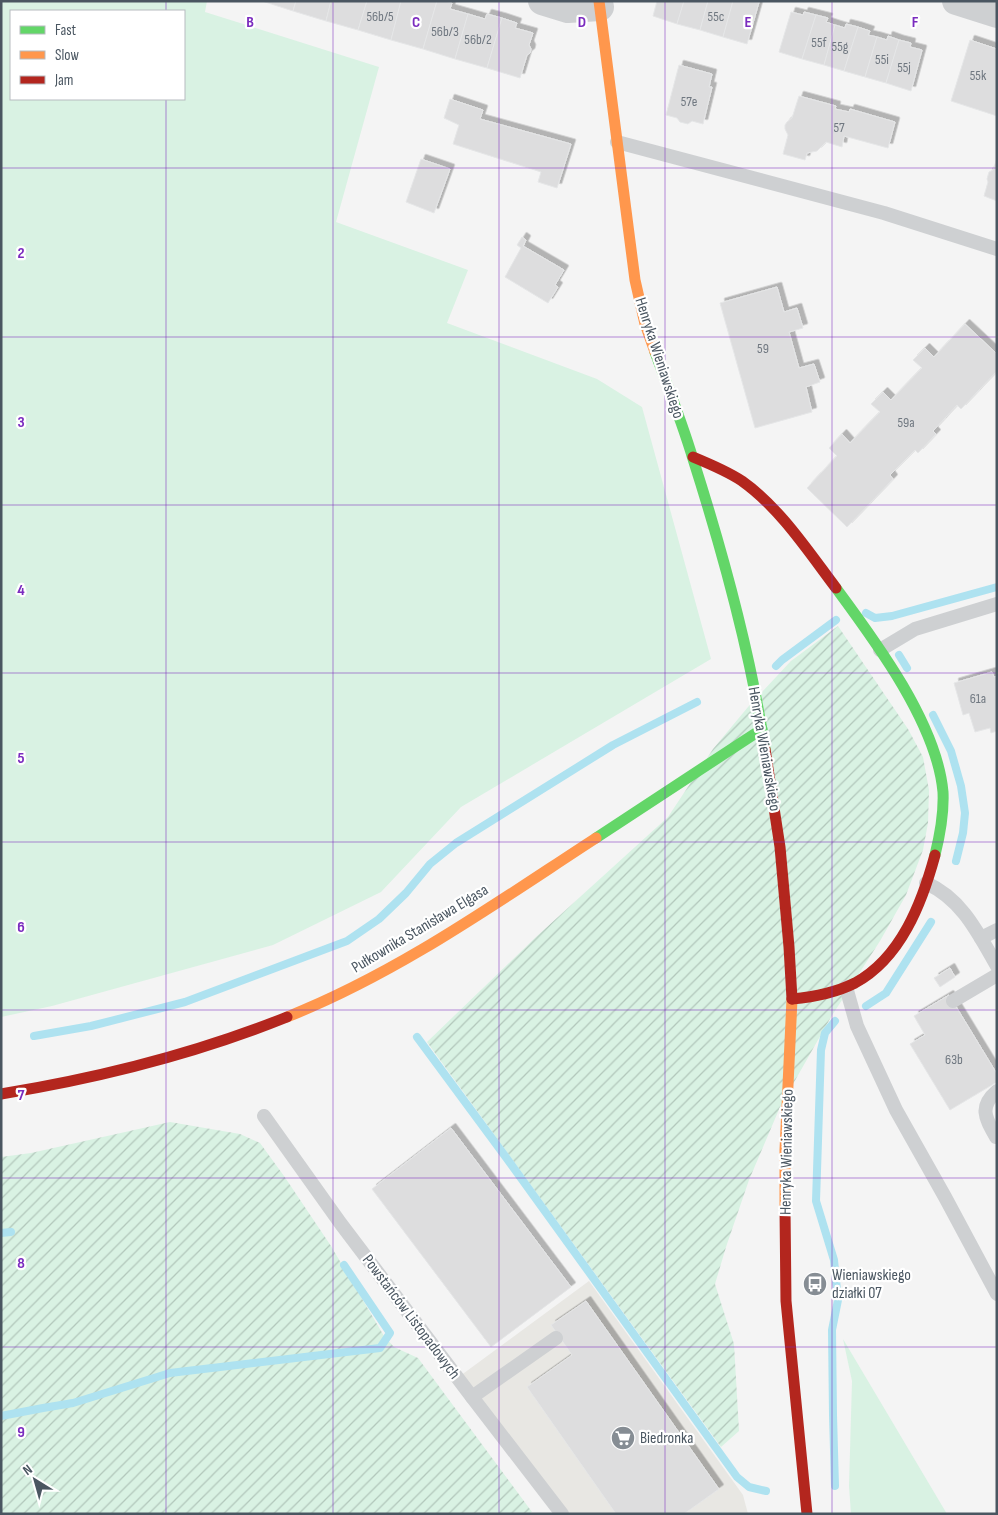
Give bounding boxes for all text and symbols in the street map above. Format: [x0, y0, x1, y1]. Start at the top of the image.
house number: 56b/5 [366, 8, 394, 25]
house number: 55c [708, 8, 724, 25]
legend [10, 10, 185, 100]
text: B [246, 13, 254, 32]
text: C [412, 13, 420, 32]
text: D [578, 13, 586, 32]
text: E [745, 13, 752, 32]
text: F [912, 13, 919, 32]
text: Fast [55, 21, 77, 40]
house number: 56b/3 [431, 23, 459, 40]
house number: 56b/2 [464, 31, 492, 48]
house number: 55f [811, 34, 828, 51]
house number: 55g [832, 38, 849, 55]
text: Slow [55, 46, 79, 65]
house number: 55i [875, 51, 889, 68]
house number: 55j [897, 59, 911, 76]
house number: 55k [970, 67, 987, 84]
text: Jam [54, 71, 73, 90]
house number: 57e [681, 93, 697, 110]
house number: 57 [833, 119, 845, 136]
text: 2 [17, 244, 25, 263]
street label: Henryka Wieniawskiego [630, 295, 688, 421]
house number: 59 [757, 340, 769, 357]
text: 3 [17, 413, 25, 432]
house number: 59a [897, 414, 915, 431]
text: 4 [17, 581, 25, 600]
street label: Henryka Wieniawskiego [744, 685, 784, 813]
house number: 61a [970, 690, 986, 707]
text: 5 [17, 749, 25, 768]
street label: Pułkownika Stanisława Elgasa [348, 881, 492, 977]
text: 6 [17, 918, 25, 937]
house number: 63b [945, 1051, 963, 1068]
text: 7 [18, 1086, 25, 1105]
street label: Henryka Wieniawskiego [776, 1089, 798, 1215]
street label: Powstańców Listopadowych [358, 1251, 464, 1383]
text: 8 [17, 1254, 25, 1273]
place label: Wieniawskiego działki 07 [832, 1266, 911, 1303]
bus stop icon: Wieniawskiego działki 07 [802, 1271, 828, 1297]
text: 9 [17, 1423, 25, 1442]
supermarket icon: Biedronka [610, 1425, 636, 1451]
place label: Biedronka [640, 1429, 693, 1448]
north arrow [10, 1455, 60, 1505]
text: N [19, 1461, 36, 1479]

